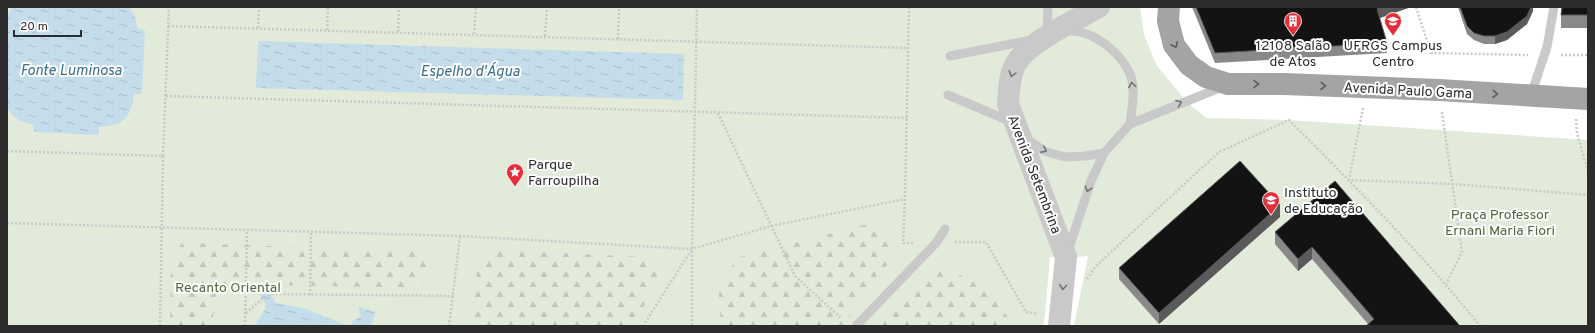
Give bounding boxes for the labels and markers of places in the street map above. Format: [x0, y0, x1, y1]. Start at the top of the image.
building icon: 12108 Salão de Atos [1283, 11, 1303, 36]
school or university icon: UFRGS Campus Centro [1383, 11, 1403, 36]
place label: 12108 Salão de Atos [1256, 38, 1330, 71]
place label: UFRGS Campus Centro [1344, 38, 1442, 71]
place label: Parque Farroupilha [528, 157, 599, 190]
place icon: Parque Farroupilha [505, 162, 525, 187]
place label: Instituto de Educação [1284, 185, 1363, 218]
school or university icon: Instituto de Educação [1261, 190, 1281, 215]

